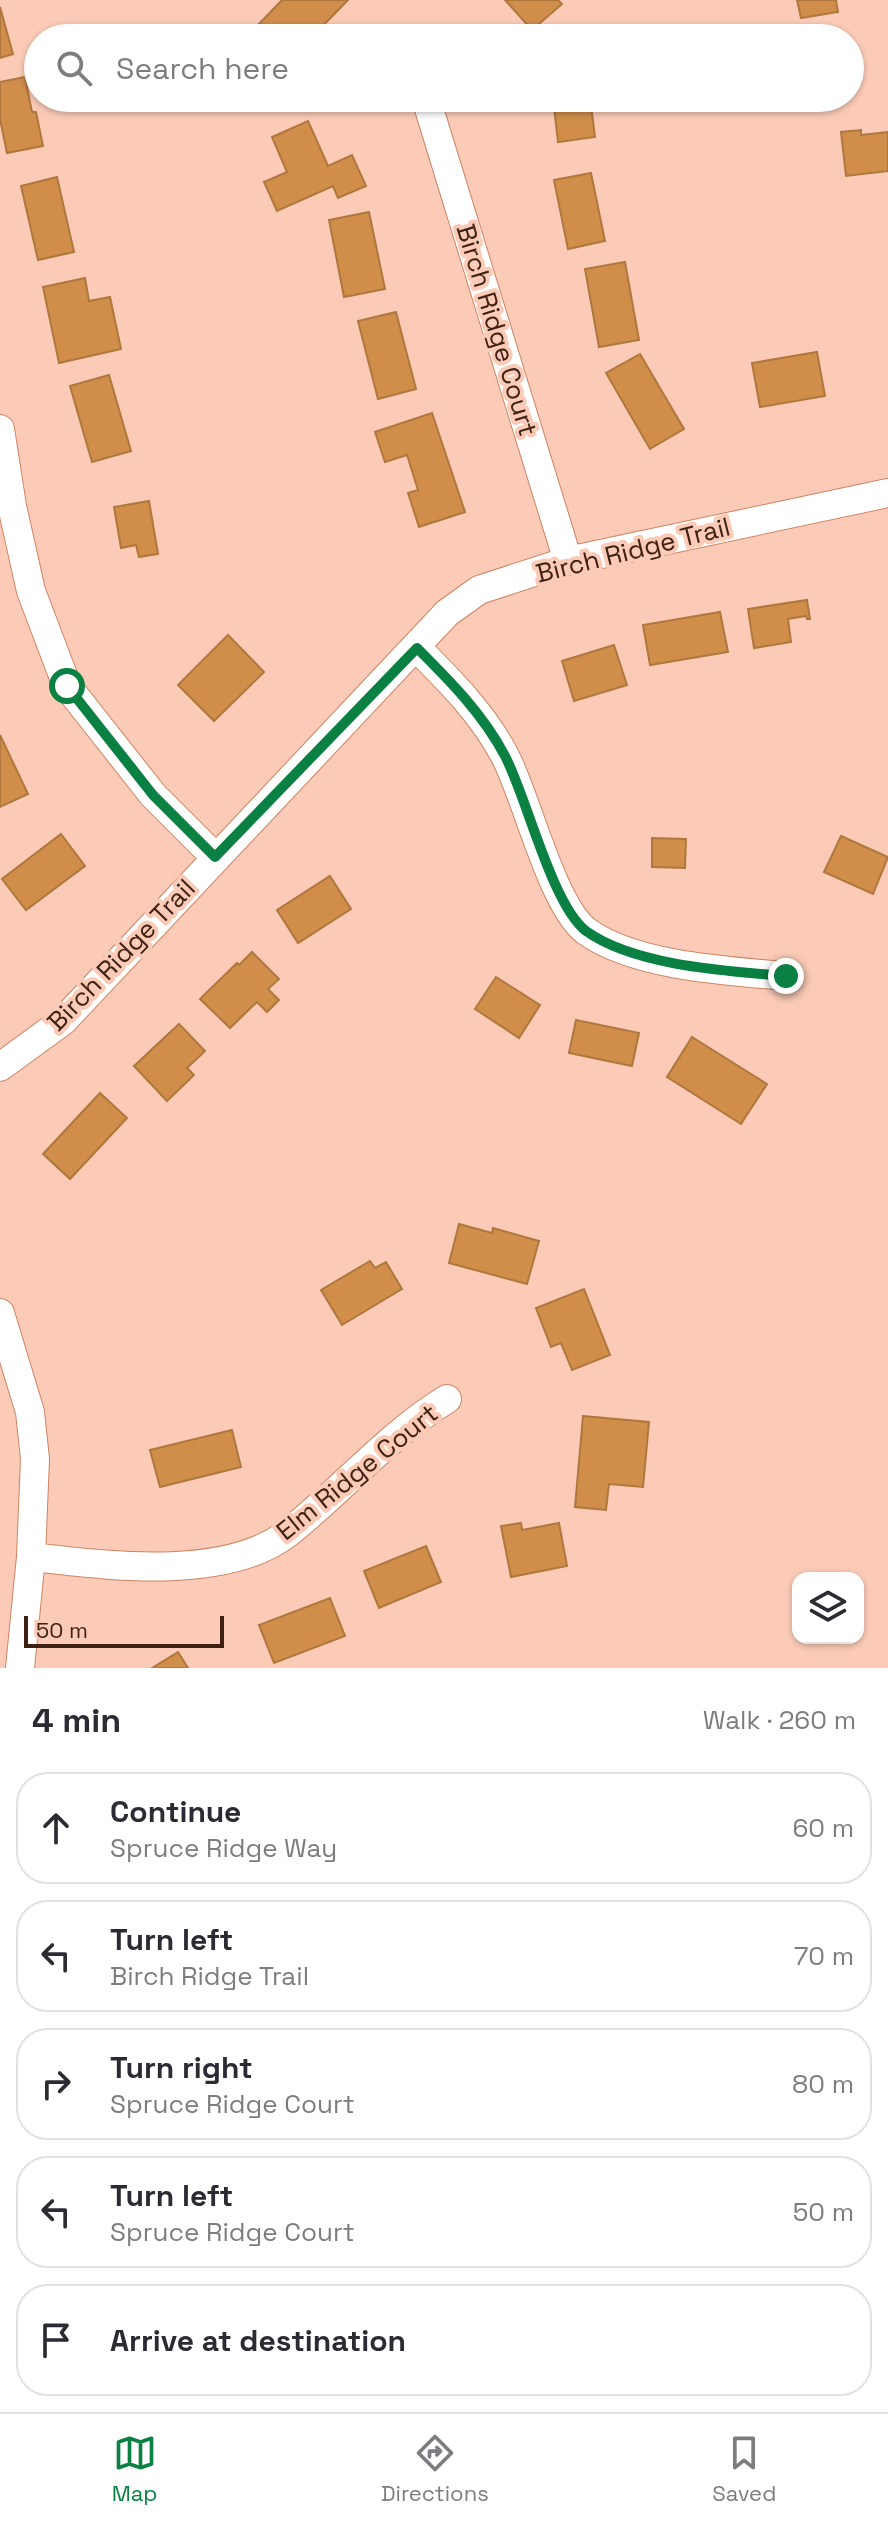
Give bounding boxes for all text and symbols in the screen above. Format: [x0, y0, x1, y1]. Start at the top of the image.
search box [24, 24, 864, 112]
icon: search [52, 46, 96, 90]
text: Search here [116, 49, 289, 88]
street label: Birch Ridge Court [449, 220, 545, 440]
street label: Birch Ridge Trail [532, 509, 734, 591]
route start [49, 668, 85, 704]
street label: Birch Ridge Trail [40, 872, 202, 1038]
route end [768, 958, 804, 994]
street label: Elm Ridge Court [269, 1396, 445, 1548]
map controls [792, 1572, 864, 1644]
button: layers [792, 1572, 864, 1644]
scale bar [24, 1612, 224, 1648]
text: 50 m [36, 1616, 88, 1644]
text: 4 min [32, 1699, 121, 1742]
text: Walk · 260 m [703, 1703, 856, 1737]
text: Continue [110, 1792, 241, 1831]
icon: ahead [34, 1806, 78, 1850]
text: 60 m [792, 1811, 854, 1845]
text: Spruce Ridge Way [110, 1831, 337, 1865]
text: Turn left [110, 1920, 233, 1959]
icon: left [34, 1934, 78, 1978]
text: 70 m [794, 1939, 854, 1973]
text: Birch Ridge Trail [110, 1959, 309, 1993]
text: Turn right [110, 2048, 253, 2087]
icon: right [34, 2062, 78, 2106]
text: 80 m [792, 2067, 854, 2101]
text: Spruce Ridge Court [110, 2087, 355, 2121]
text: Turn left [110, 2176, 233, 2215]
icon: left [34, 2190, 78, 2234]
text: 50 m [793, 2195, 854, 2229]
text: Spruce Ridge Court [110, 2215, 355, 2249]
icon: arrive [34, 2318, 78, 2362]
text: Arrive at destination [110, 2321, 406, 2360]
tab: Map [112, 2431, 158, 2507]
tab: Directions [381, 2431, 489, 2507]
tab: Saved [712, 2431, 776, 2507]

